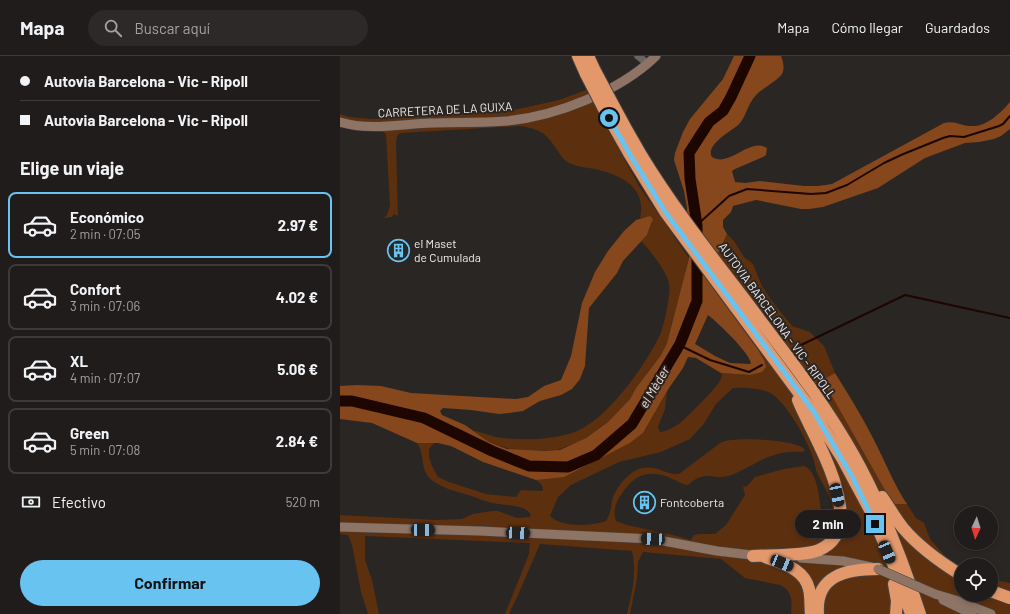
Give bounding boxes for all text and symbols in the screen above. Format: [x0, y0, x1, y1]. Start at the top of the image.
search box [88, 10, 368, 46]
text: Mapa [20, 16, 64, 39]
icon: search [102, 17, 124, 39]
text: Buscar aquí [134, 19, 210, 37]
text: Mapa [777, 19, 809, 36]
text: Cómo llegar [831, 19, 903, 36]
text: Guardados [925, 19, 990, 36]
text: Autovia Barcelona - Vic - Ripoll [44, 72, 248, 90]
street label: CARRETERA DE LA GUIXA [377, 98, 513, 120]
route start [600, 109, 618, 127]
text: Autovia Barcelona - Vic - Ripoll [44, 111, 248, 129]
text: Elige un viaje [20, 157, 124, 179]
icon: car [22, 207, 58, 243]
text: Económico [70, 208, 144, 226]
text: 2.97 € [278, 216, 318, 234]
text: 2 min · 07:05 [70, 226, 141, 242]
place label: el Maset de Cumulada [414, 236, 481, 264]
building icon: el Maset de Cumulada [386, 238, 412, 264]
street label: AUTOVIA BARCELONA - VIC - RIPOLL [716, 240, 839, 401]
icon: car [22, 279, 58, 315]
text: Confort [70, 280, 121, 298]
text: 4.02 € [276, 288, 318, 306]
text: 3 min · 07:06 [70, 298, 140, 314]
icon: car [22, 351, 58, 387]
text: XL [70, 352, 88, 370]
text: 5.06 € [277, 360, 318, 378]
water label: el Mèder [635, 363, 673, 411]
text: 4 min · 07:07 [70, 370, 140, 386]
icon: car [22, 423, 58, 459]
text: Green [70, 424, 109, 442]
text: 2.84 € [276, 432, 318, 450]
text: 5 min · 07:08 [70, 442, 140, 458]
car [829, 482, 845, 508]
building icon: Fontcoberta [632, 490, 658, 516]
icon: cash [20, 491, 42, 513]
text: Efectivo [52, 493, 106, 511]
text: 520 m [286, 494, 320, 510]
place label: Fontcoberta [660, 495, 724, 509]
north arrow [954, 506, 998, 550]
map controls [954, 506, 998, 602]
callout: 2 min [795, 510, 861, 538]
route end [866, 515, 884, 533]
text: 2 min [812, 516, 844, 532]
car [411, 524, 435, 536]
car [506, 526, 530, 540]
car [641, 532, 665, 546]
car [877, 539, 897, 565]
car [769, 553, 795, 573]
button: locate [954, 558, 998, 602]
button: Confirmar [20, 560, 320, 606]

